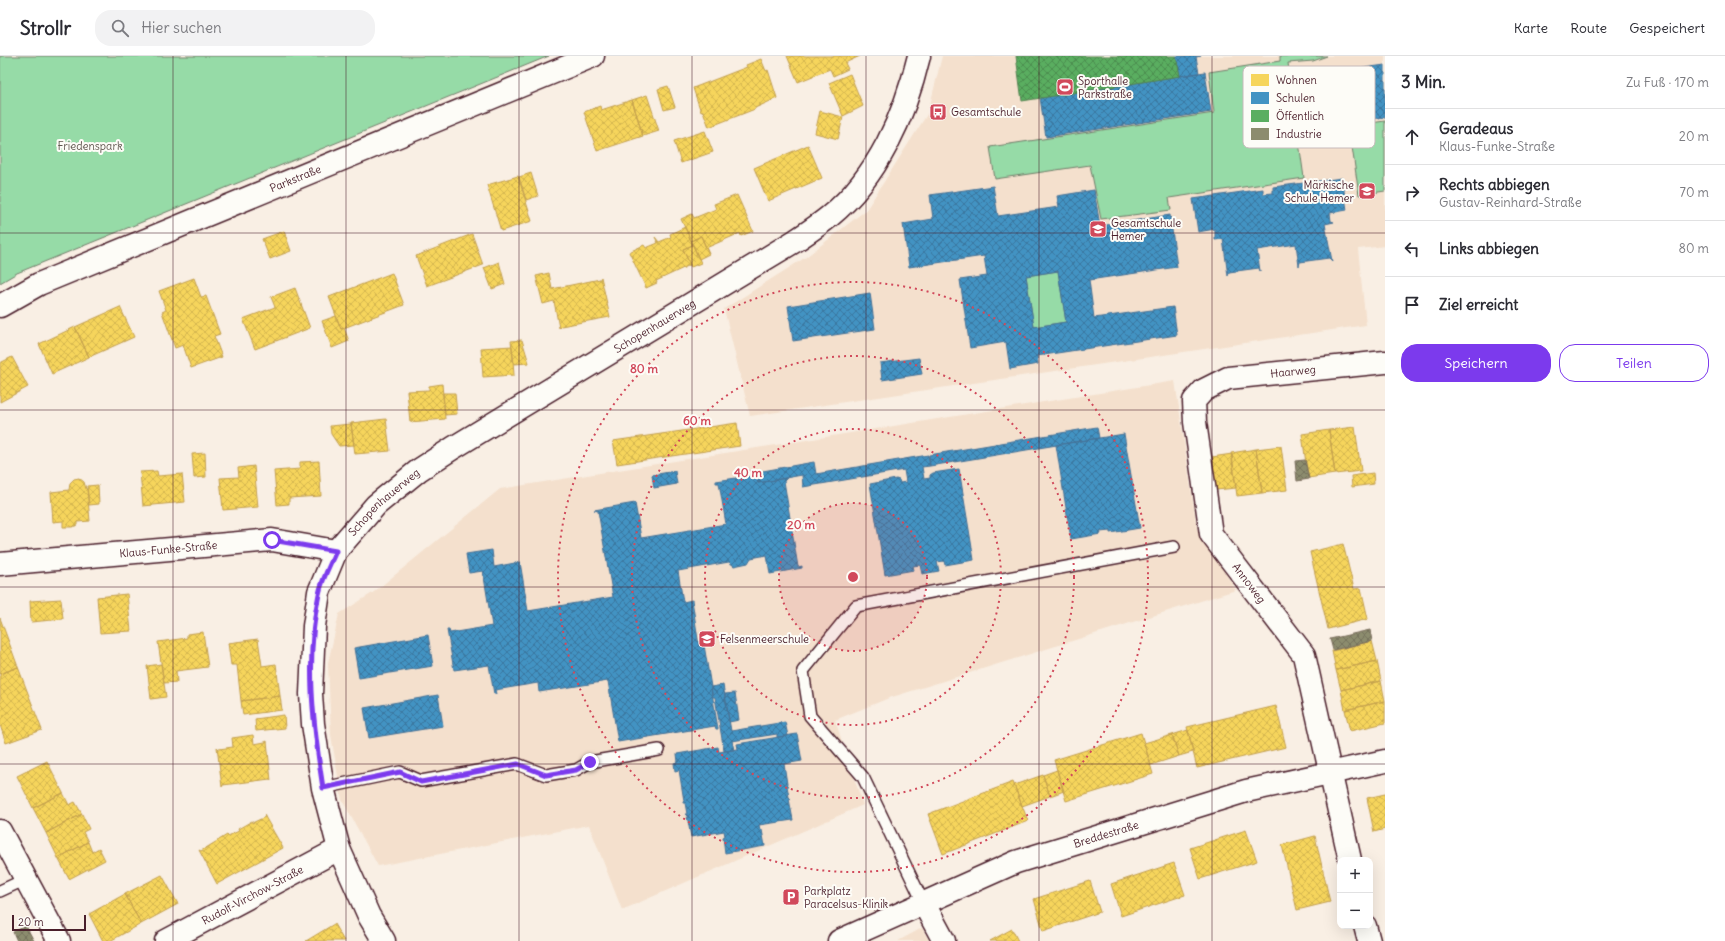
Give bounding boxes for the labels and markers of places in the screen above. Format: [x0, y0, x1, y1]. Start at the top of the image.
place label: Sporthalle Parkstraße [1078, 74, 1132, 101]
sports icon: Sporthalle Parkstraße [1055, 77, 1075, 97]
bus stop icon: Gesamtschule [928, 102, 948, 122]
place label: Gesamtschule [951, 105, 1021, 119]
place label: Märkische Schule Hemer [1285, 178, 1355, 205]
school or university icon: Märkische Schule Hemer [1357, 181, 1377, 201]
place label: Gesamtschule Hemer [1111, 216, 1181, 243]
school or university icon: Gesamtschule Hemer [1088, 219, 1108, 239]
centre of rings [846, 570, 860, 584]
school or university icon: Felsenmeerschule [697, 629, 717, 649]
place label: Felsenmeerschule [720, 632, 809, 646]
place label: Parkplatz Paracelsus-Klinik [804, 884, 889, 911]
parking icon: Parkplatz Paracelsus-Klinik [781, 887, 801, 907]

